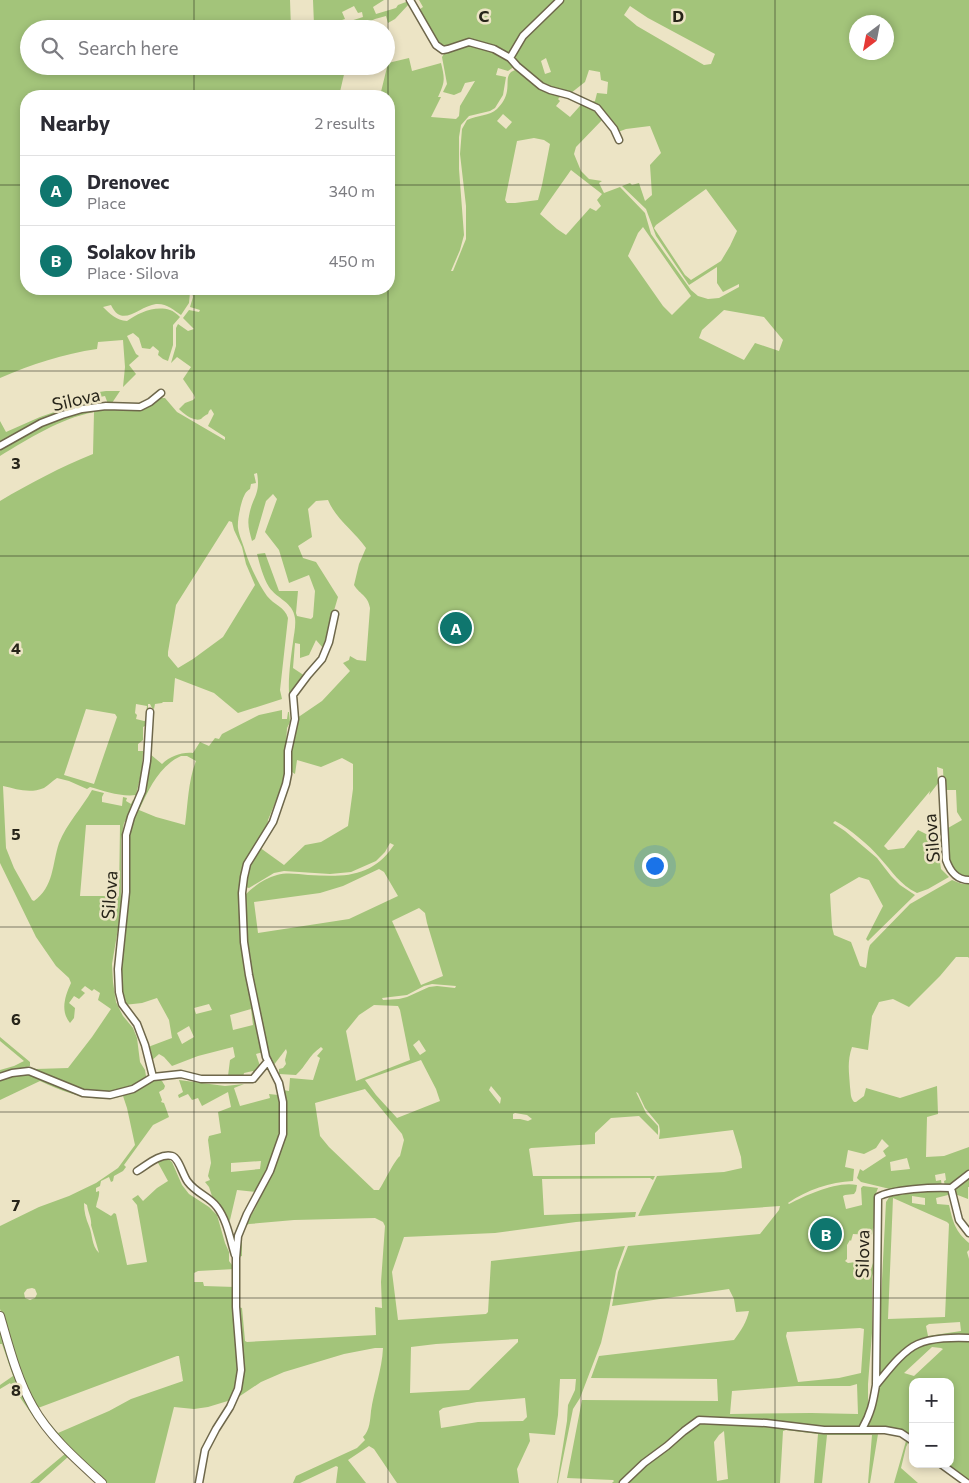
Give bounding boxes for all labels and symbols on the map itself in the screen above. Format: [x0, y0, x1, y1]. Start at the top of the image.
text: C [479, 6, 490, 25]
text: D [672, 6, 684, 25]
north arrow [849, 15, 894, 60]
street label: Silova [50, 383, 102, 415]
text: 3 [11, 453, 21, 472]
pin: A [440, 609, 472, 647]
text: 4 [11, 638, 21, 657]
street label: Silova [918, 813, 944, 863]
text: 5 [11, 824, 21, 843]
your location [642, 853, 668, 879]
street label: Silova [96, 870, 122, 920]
text: 6 [11, 1009, 21, 1028]
text: 7 [12, 1195, 21, 1214]
pin: B [810, 1215, 842, 1253]
street label: Silova [851, 1229, 873, 1279]
text: 8 [11, 1380, 21, 1399]

